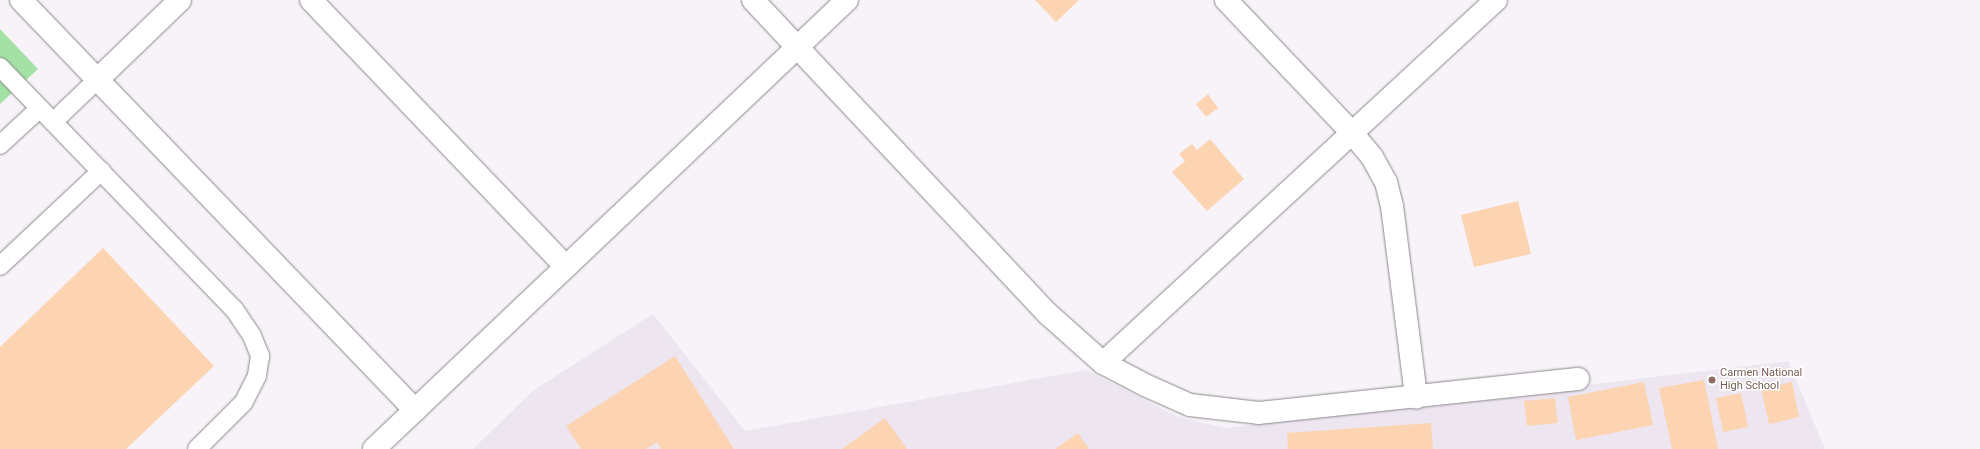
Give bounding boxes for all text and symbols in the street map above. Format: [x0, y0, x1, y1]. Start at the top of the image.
place label: Carmen National High School [1720, 367, 1802, 393]
marker: Carmen National High School [1707, 375, 1717, 385]

